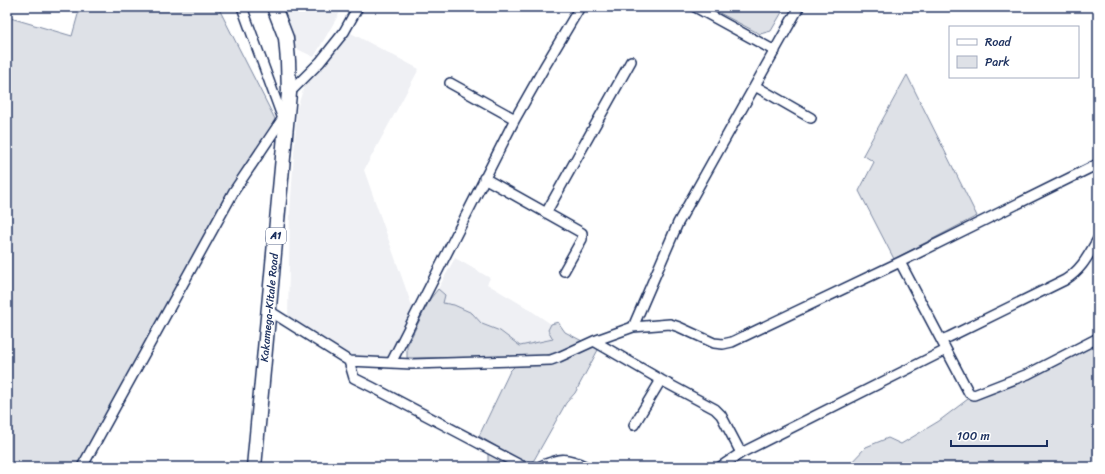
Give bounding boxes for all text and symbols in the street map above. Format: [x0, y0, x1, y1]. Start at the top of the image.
legend [949, 26, 1079, 78]
text: Road [985, 31, 1012, 53]
text: Park [985, 51, 1010, 73]
road number: A1 [266, 228, 286, 244]
street label: Kakamega-Kitale Road [254, 251, 284, 363]
scale bar [951, 422, 1047, 448]
text: 100 m [957, 425, 990, 447]

